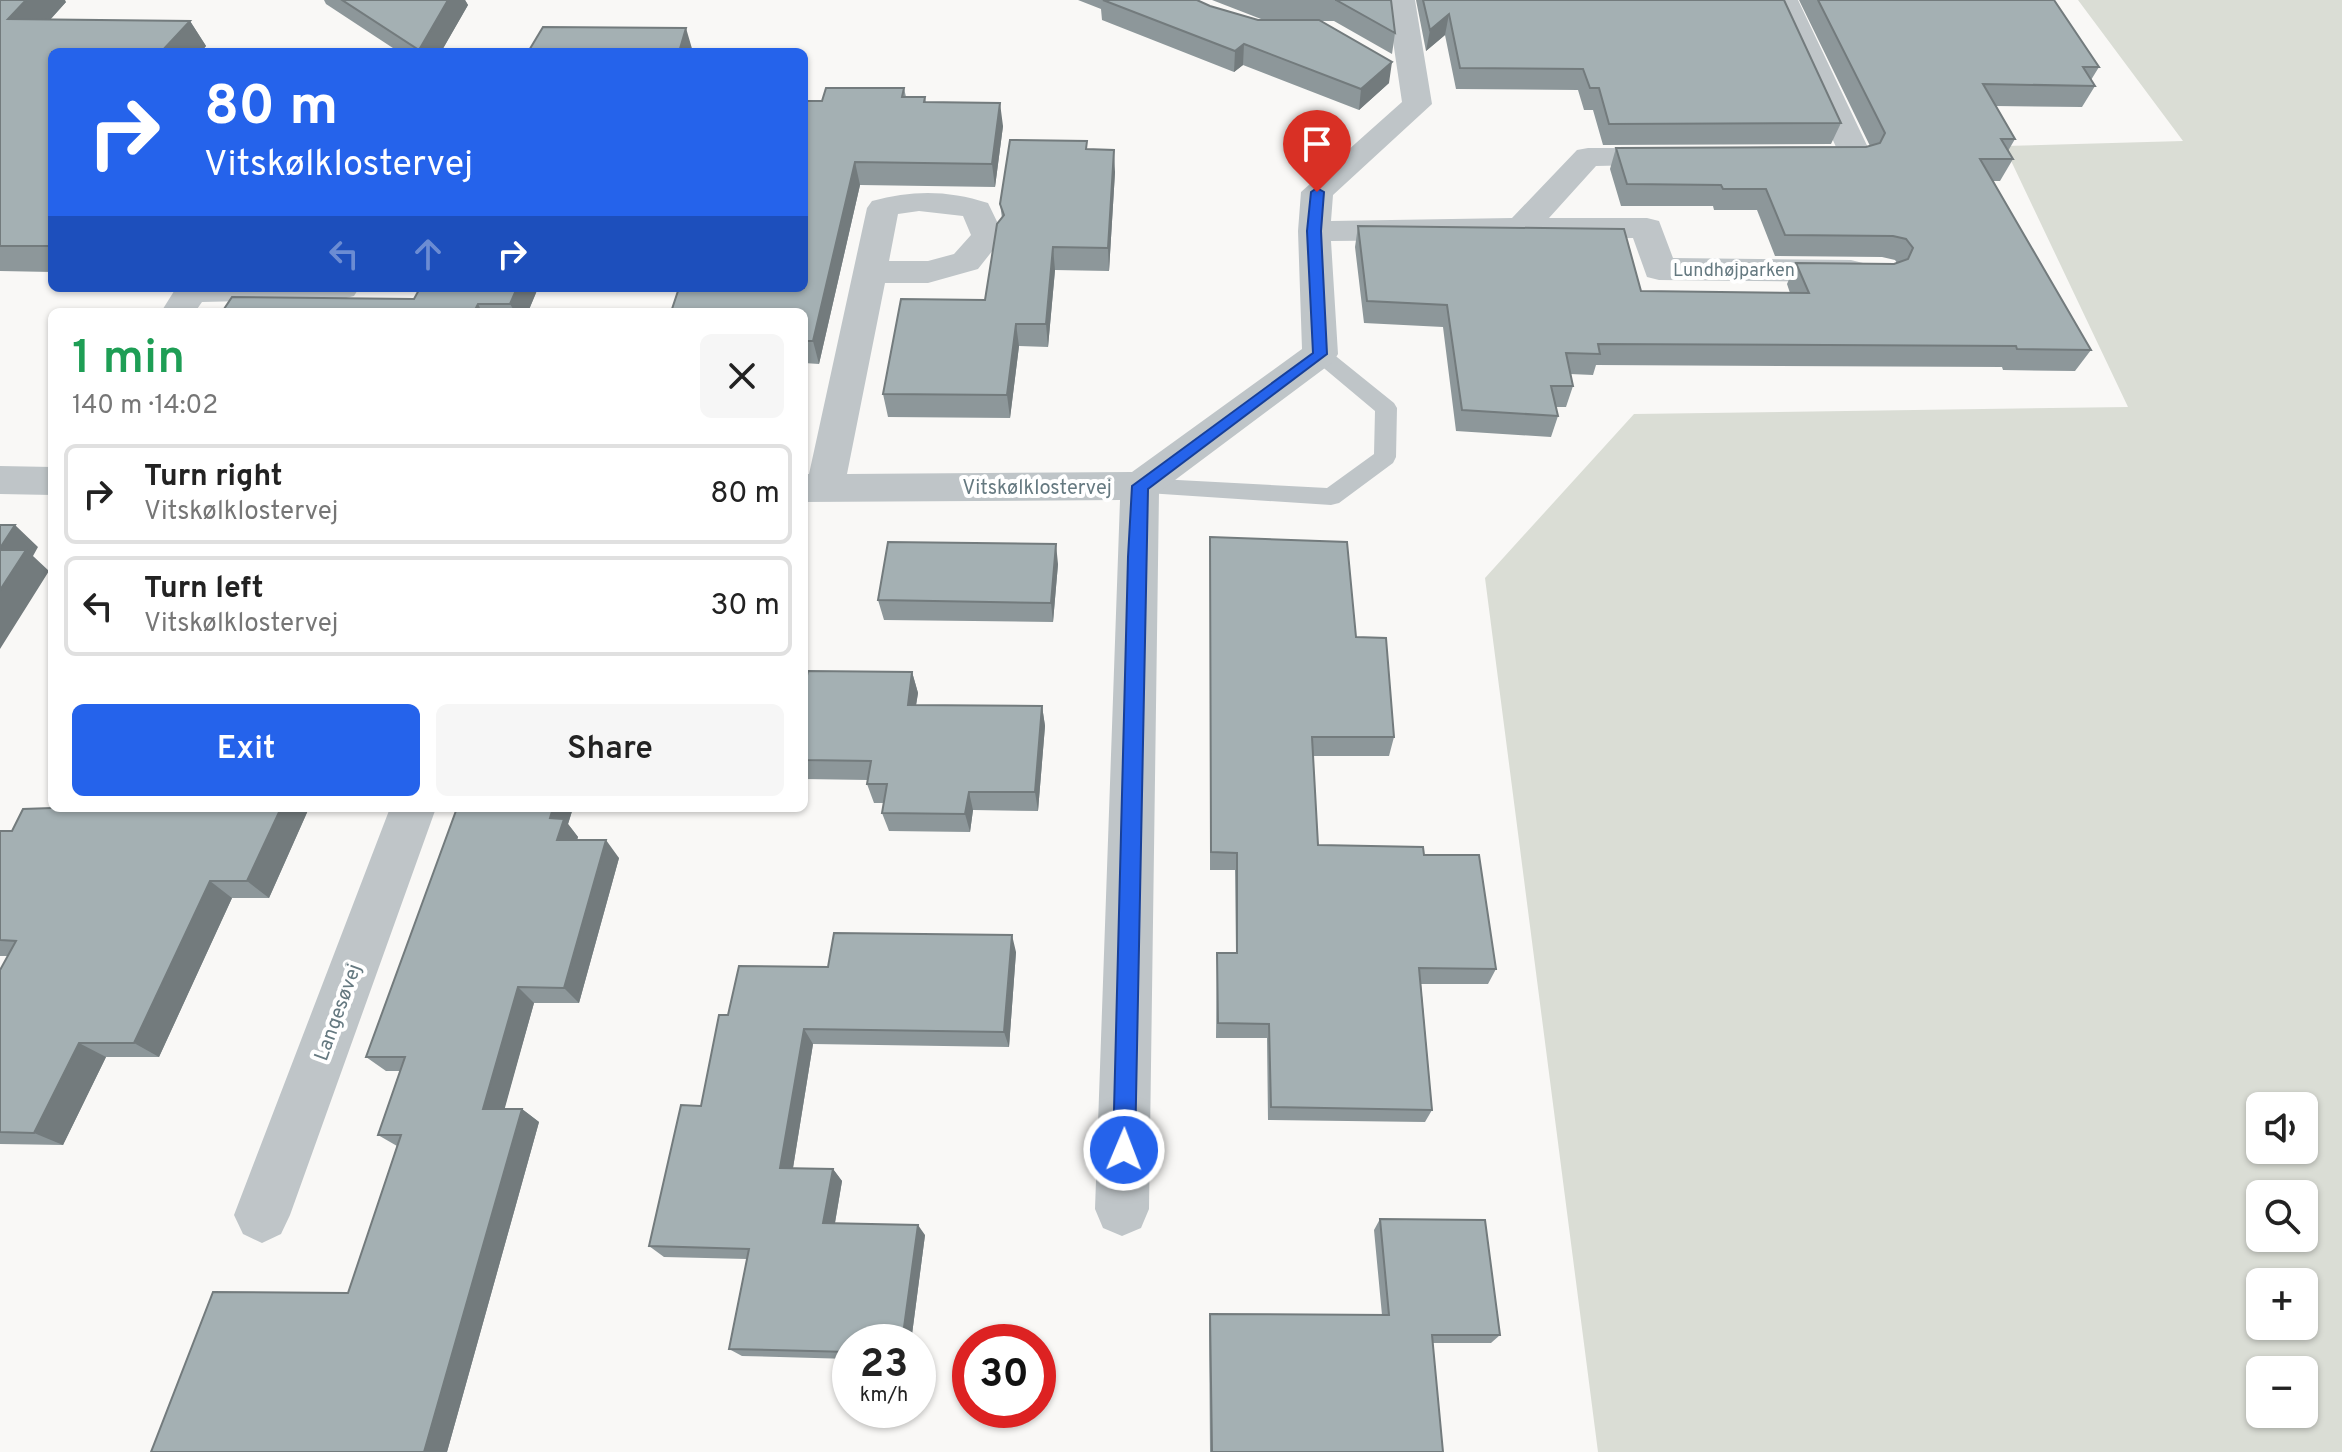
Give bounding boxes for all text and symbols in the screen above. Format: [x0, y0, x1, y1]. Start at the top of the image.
text: 80 m [204, 74, 338, 144]
icon: right [72, 80, 176, 184]
pin [1283, 110, 1351, 192]
icon: arrive [1295, 122, 1339, 166]
text: Vitskølklostervej [204, 143, 473, 189]
icon: left [322, 232, 366, 276]
icon: ahead [406, 232, 450, 276]
icon: right [490, 232, 534, 276]
street label: Lundhøjparken [1673, 260, 1795, 283]
text: 1 min [72, 330, 185, 390]
button: close [700, 334, 784, 418]
text: 140 m · 14:02 [72, 390, 218, 423]
text: Turn right [144, 459, 282, 496]
icon: right [76, 472, 120, 516]
text: 80 m [710, 476, 780, 513]
street label: Vitskølklostervej [962, 476, 1112, 502]
text: Vitskølklostervej [144, 496, 338, 529]
text: Turn left [144, 571, 264, 608]
icon: left [76, 584, 120, 628]
text: 30 m [711, 588, 780, 625]
text: Vitskølklostervej [144, 608, 338, 641]
button: Exit [72, 704, 420, 796]
button: Share [436, 704, 784, 796]
street label: Langesøvej [309, 961, 368, 1065]
map controls [2246, 1092, 2318, 1428]
button: sound [2246, 1092, 2318, 1164]
position arrow [1082, 1108, 1166, 1192]
button: search [2246, 1180, 2318, 1252]
button: + [2246, 1268, 2318, 1340]
speed limit sign: 30 [952, 1324, 1056, 1428]
text: 23 [860, 1341, 908, 1391]
button: − [2246, 1356, 2318, 1428]
text: km/h [860, 1383, 908, 1409]

